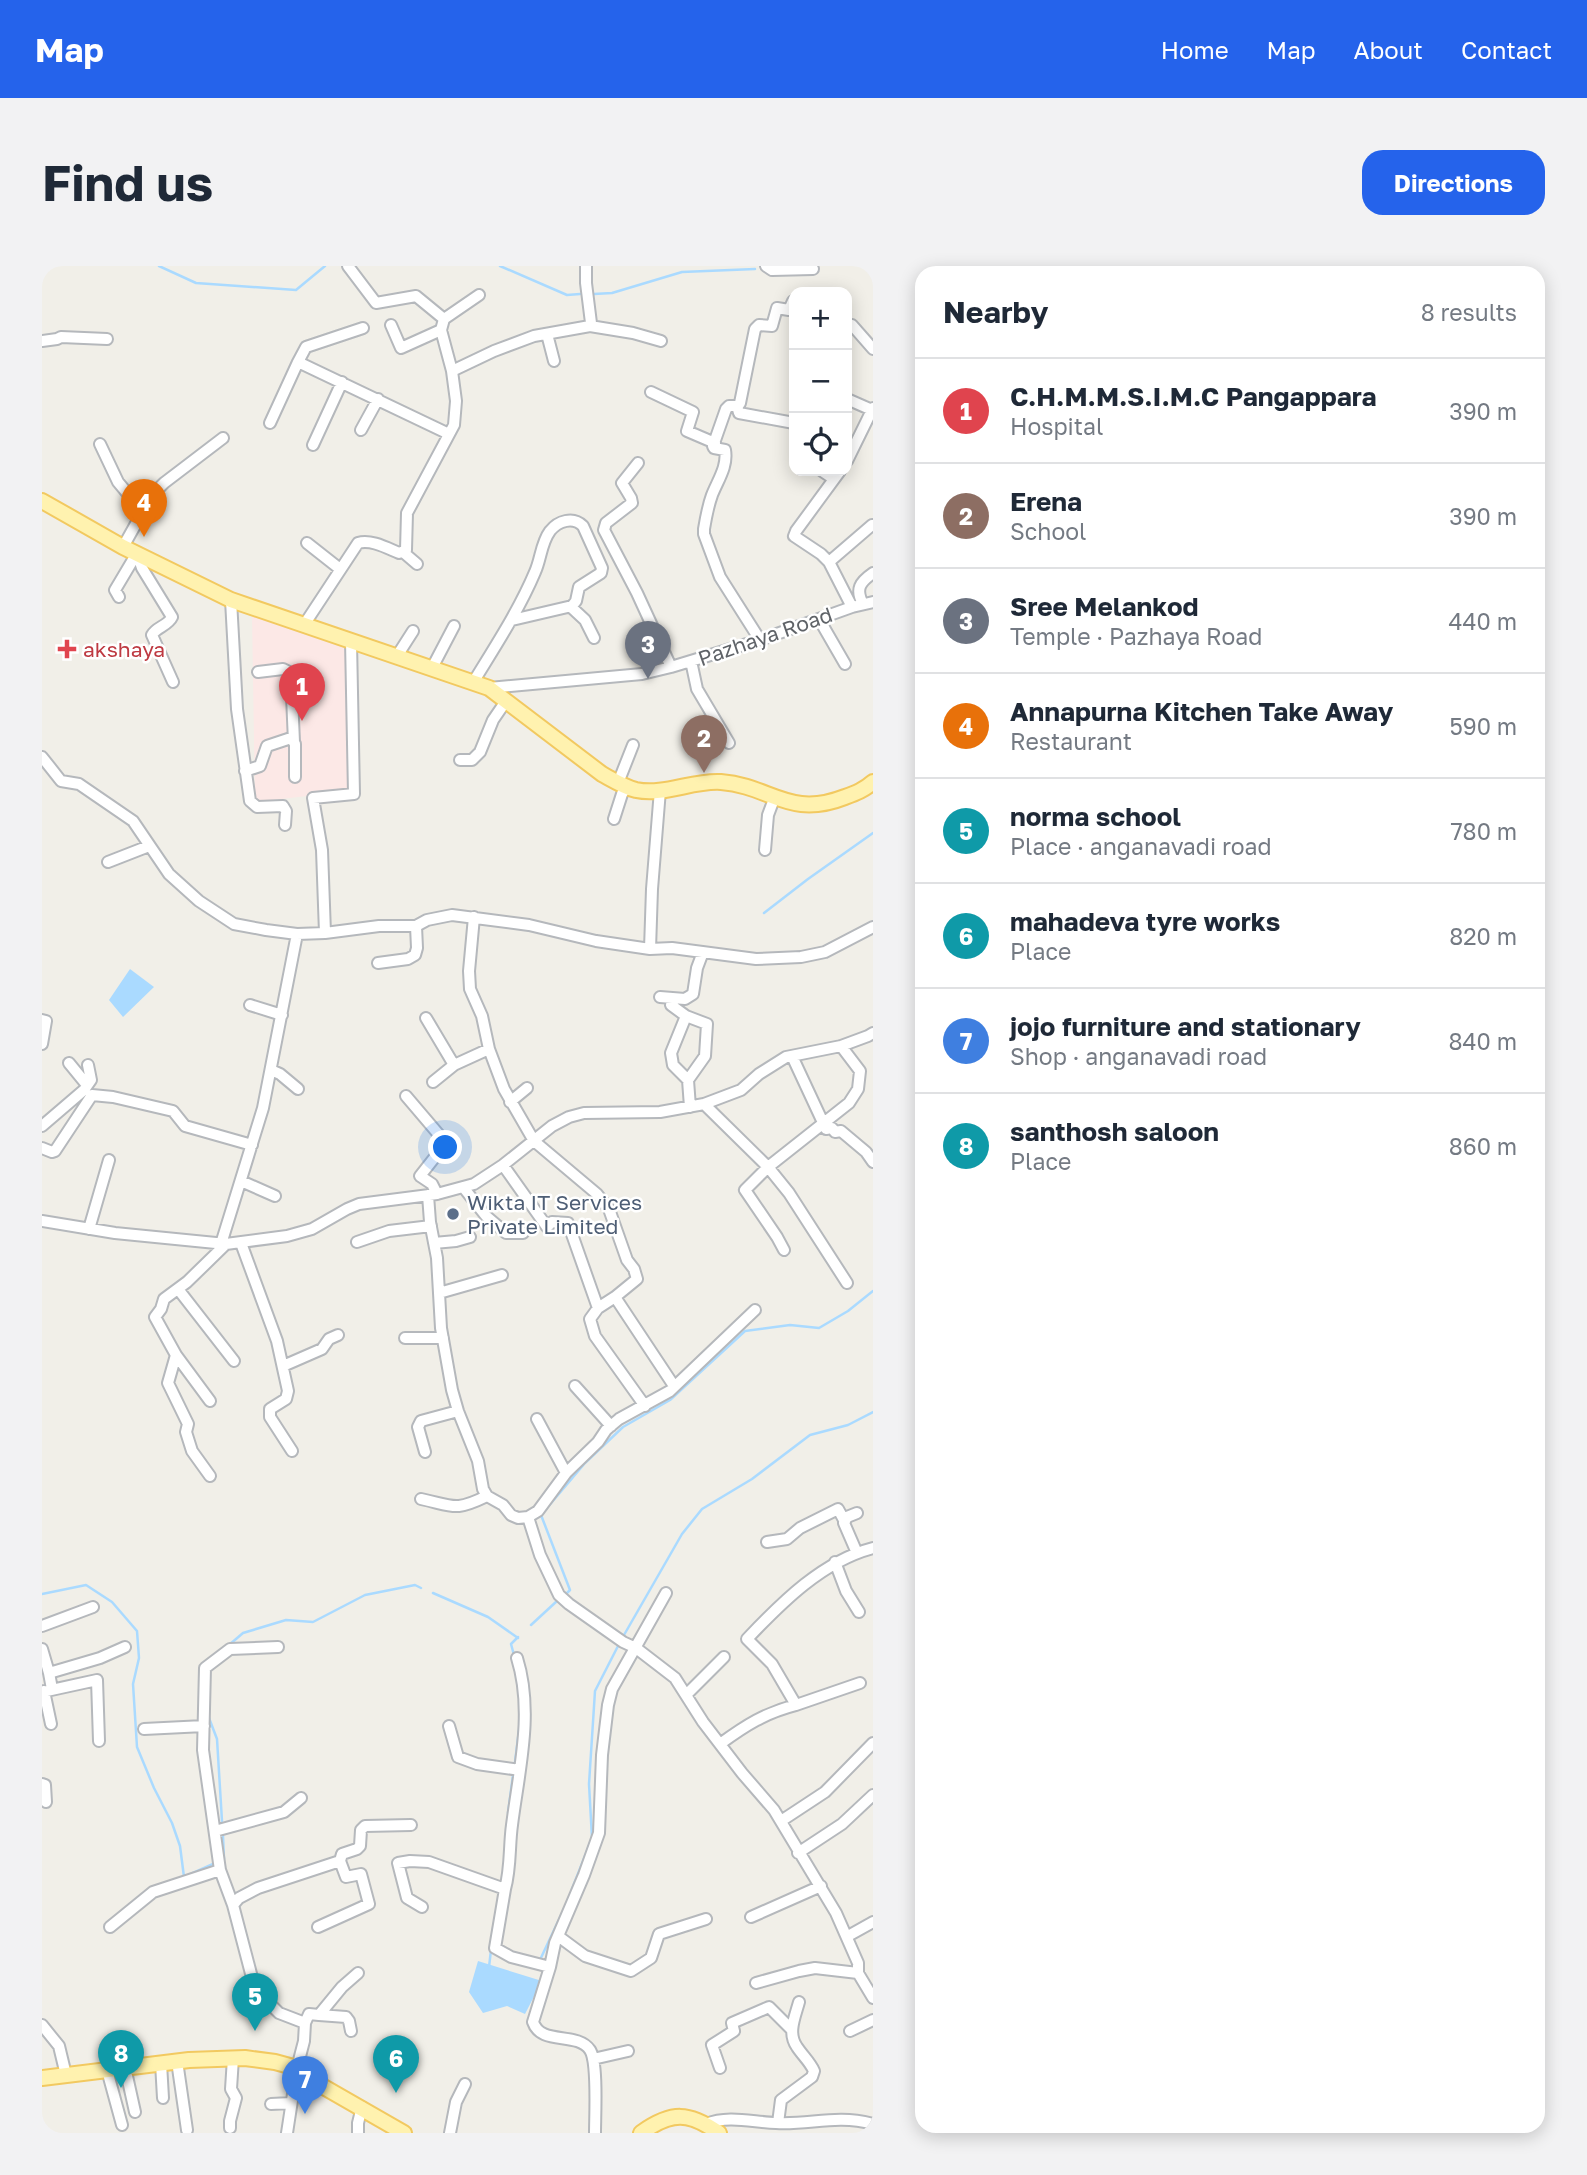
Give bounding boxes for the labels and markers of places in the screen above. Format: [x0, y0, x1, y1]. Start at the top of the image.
pin: 4 [121, 479, 167, 537]
pin: 3 [625, 621, 671, 679]
place label: akshaya [83, 636, 165, 662]
marker: akshaya [57, 639, 77, 659]
pin: 1 [279, 663, 325, 721]
pin: 2 [681, 715, 727, 773]
place label: Wikta IT Services Private Limited [467, 1189, 642, 1239]
marker: Wikta IT Services Private Limited [445, 1206, 461, 1222]
pin: 5 [232, 1973, 278, 2031]
pin: 8 [98, 2030, 144, 2088]
pin: 6 [373, 2035, 419, 2093]
pin: 7 [282, 2056, 328, 2114]

